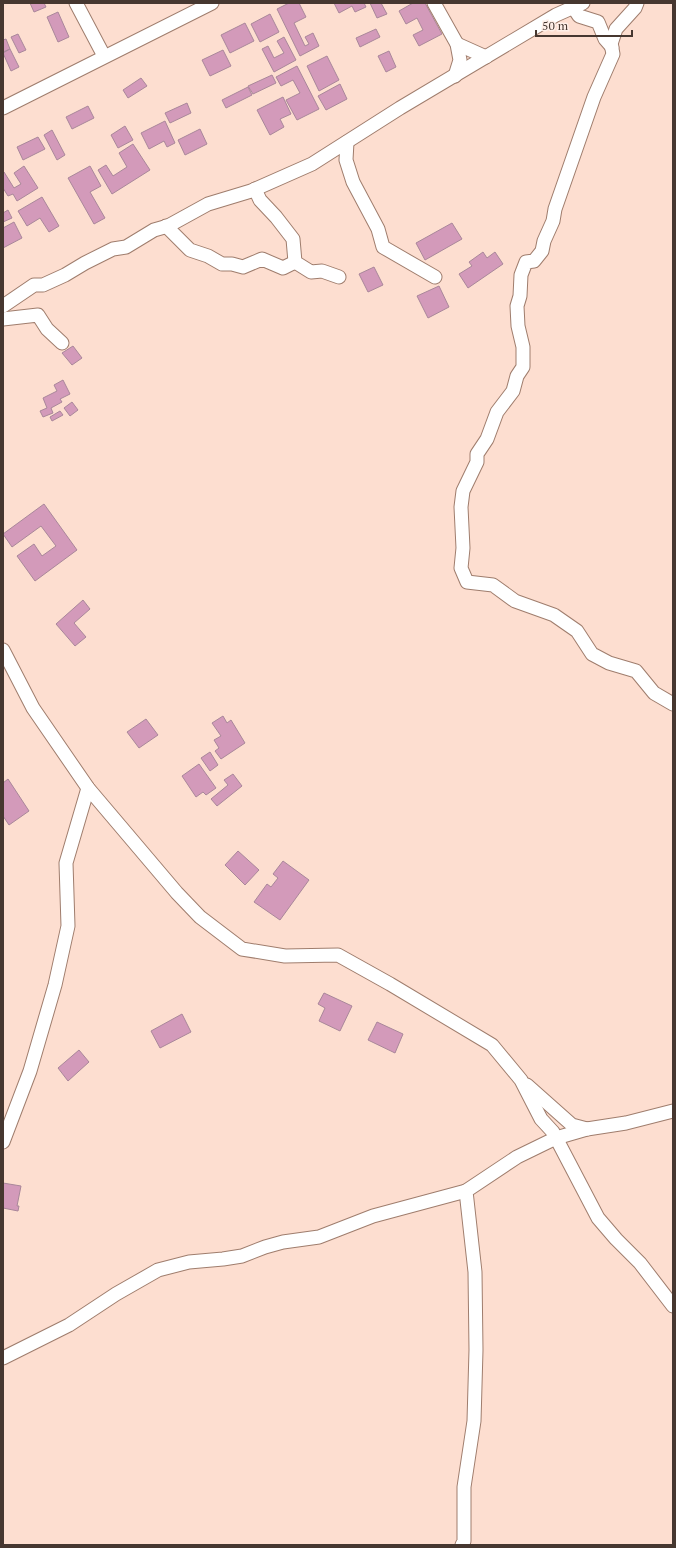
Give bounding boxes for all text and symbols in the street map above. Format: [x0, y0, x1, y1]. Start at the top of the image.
scale bar [536, 12, 632, 38]
text: 50 m [542, 18, 569, 33]

